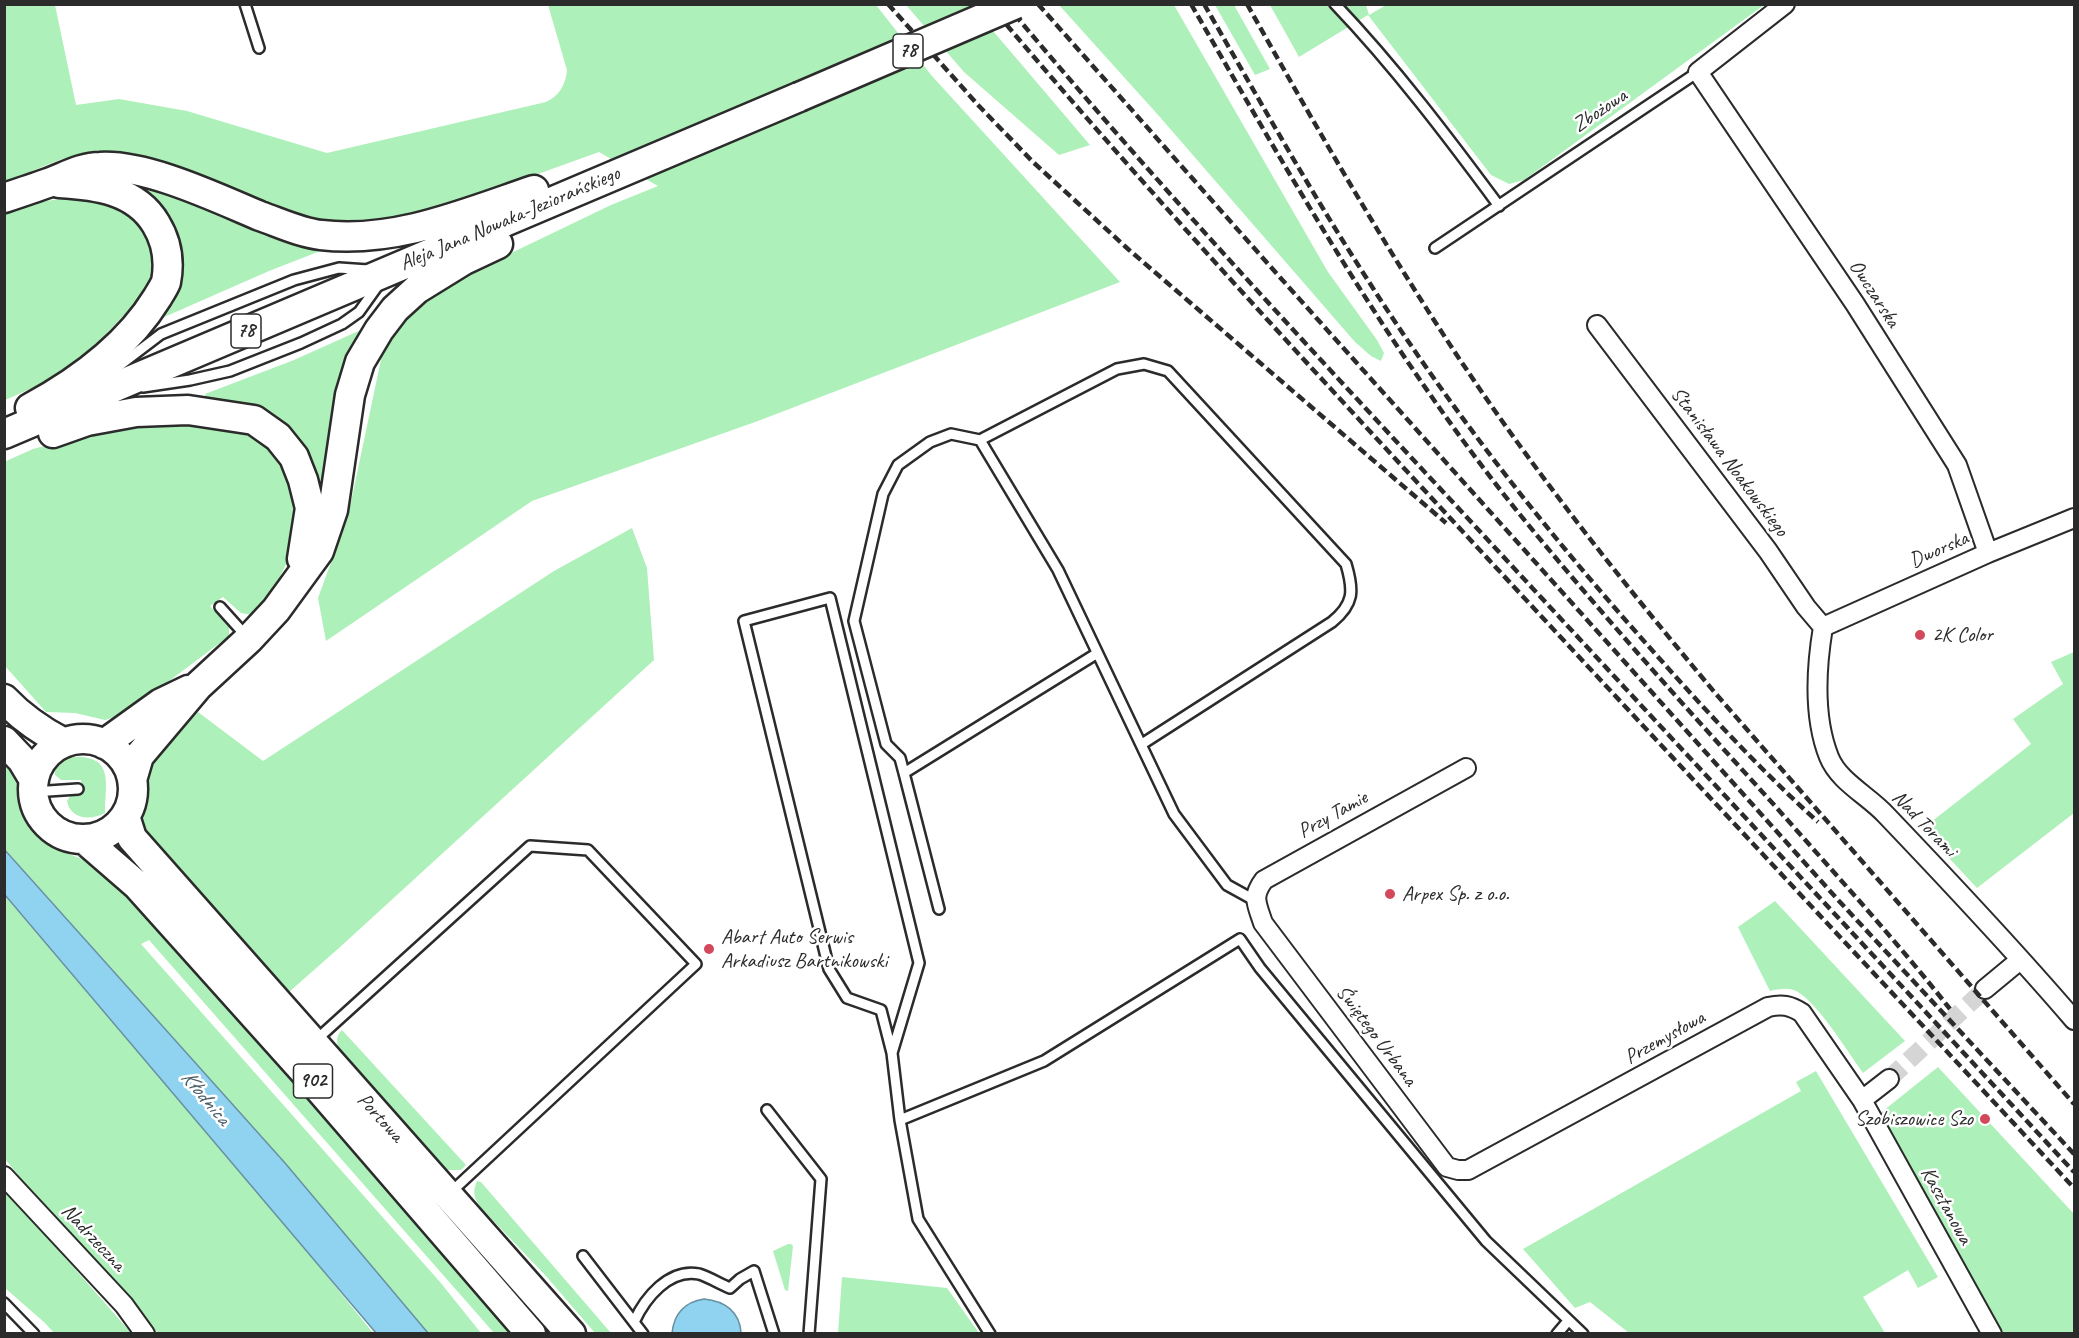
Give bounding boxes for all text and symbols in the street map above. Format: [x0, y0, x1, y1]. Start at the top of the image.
road number: 78 [893, 34, 923, 68]
street label: Zbożowa [1568, 84, 1632, 138]
street label: Aleja Jana Nowaka-Jeziorańskiego [396, 161, 624, 277]
street label: Owczarska [1843, 255, 1905, 333]
road number: 78 [231, 314, 261, 348]
street label: Stanisława Noakowskiego [1665, 382, 1793, 542]
street label: Dworska [1906, 526, 1972, 574]
place label: 2K Color [1932, 622, 1993, 648]
marker: 2K Color [1913, 628, 1927, 642]
street label: Nad Torami [1886, 785, 1962, 863]
street label: Przy Tamie [1294, 786, 1372, 844]
place label: Arpex Sp. z o.o. [1402, 881, 1509, 907]
marker: Arpex Sp. z o.o. [1383, 887, 1397, 901]
place label: Abart Auto Serwis Arkadiusz Bartnikowski [721, 924, 887, 974]
marker: Abart Auto Serwis Arkadiusz Bartnikowski [702, 942, 716, 956]
street label: Świętego Urbana [1330, 981, 1422, 1091]
street label: Przemysłowa [1620, 1006, 1710, 1070]
road number: 902 [294, 1064, 332, 1098]
water label: Kłodnica [174, 1065, 236, 1131]
street label: Portowa [351, 1088, 409, 1148]
place label: Szobiszowice Szo [1855, 1106, 1973, 1132]
marker: Szobiszowice Szo [1978, 1112, 1992, 1126]
street label: Kasztanowa [1914, 1163, 1978, 1249]
street label: Nadrzeczna [55, 1199, 131, 1277]

